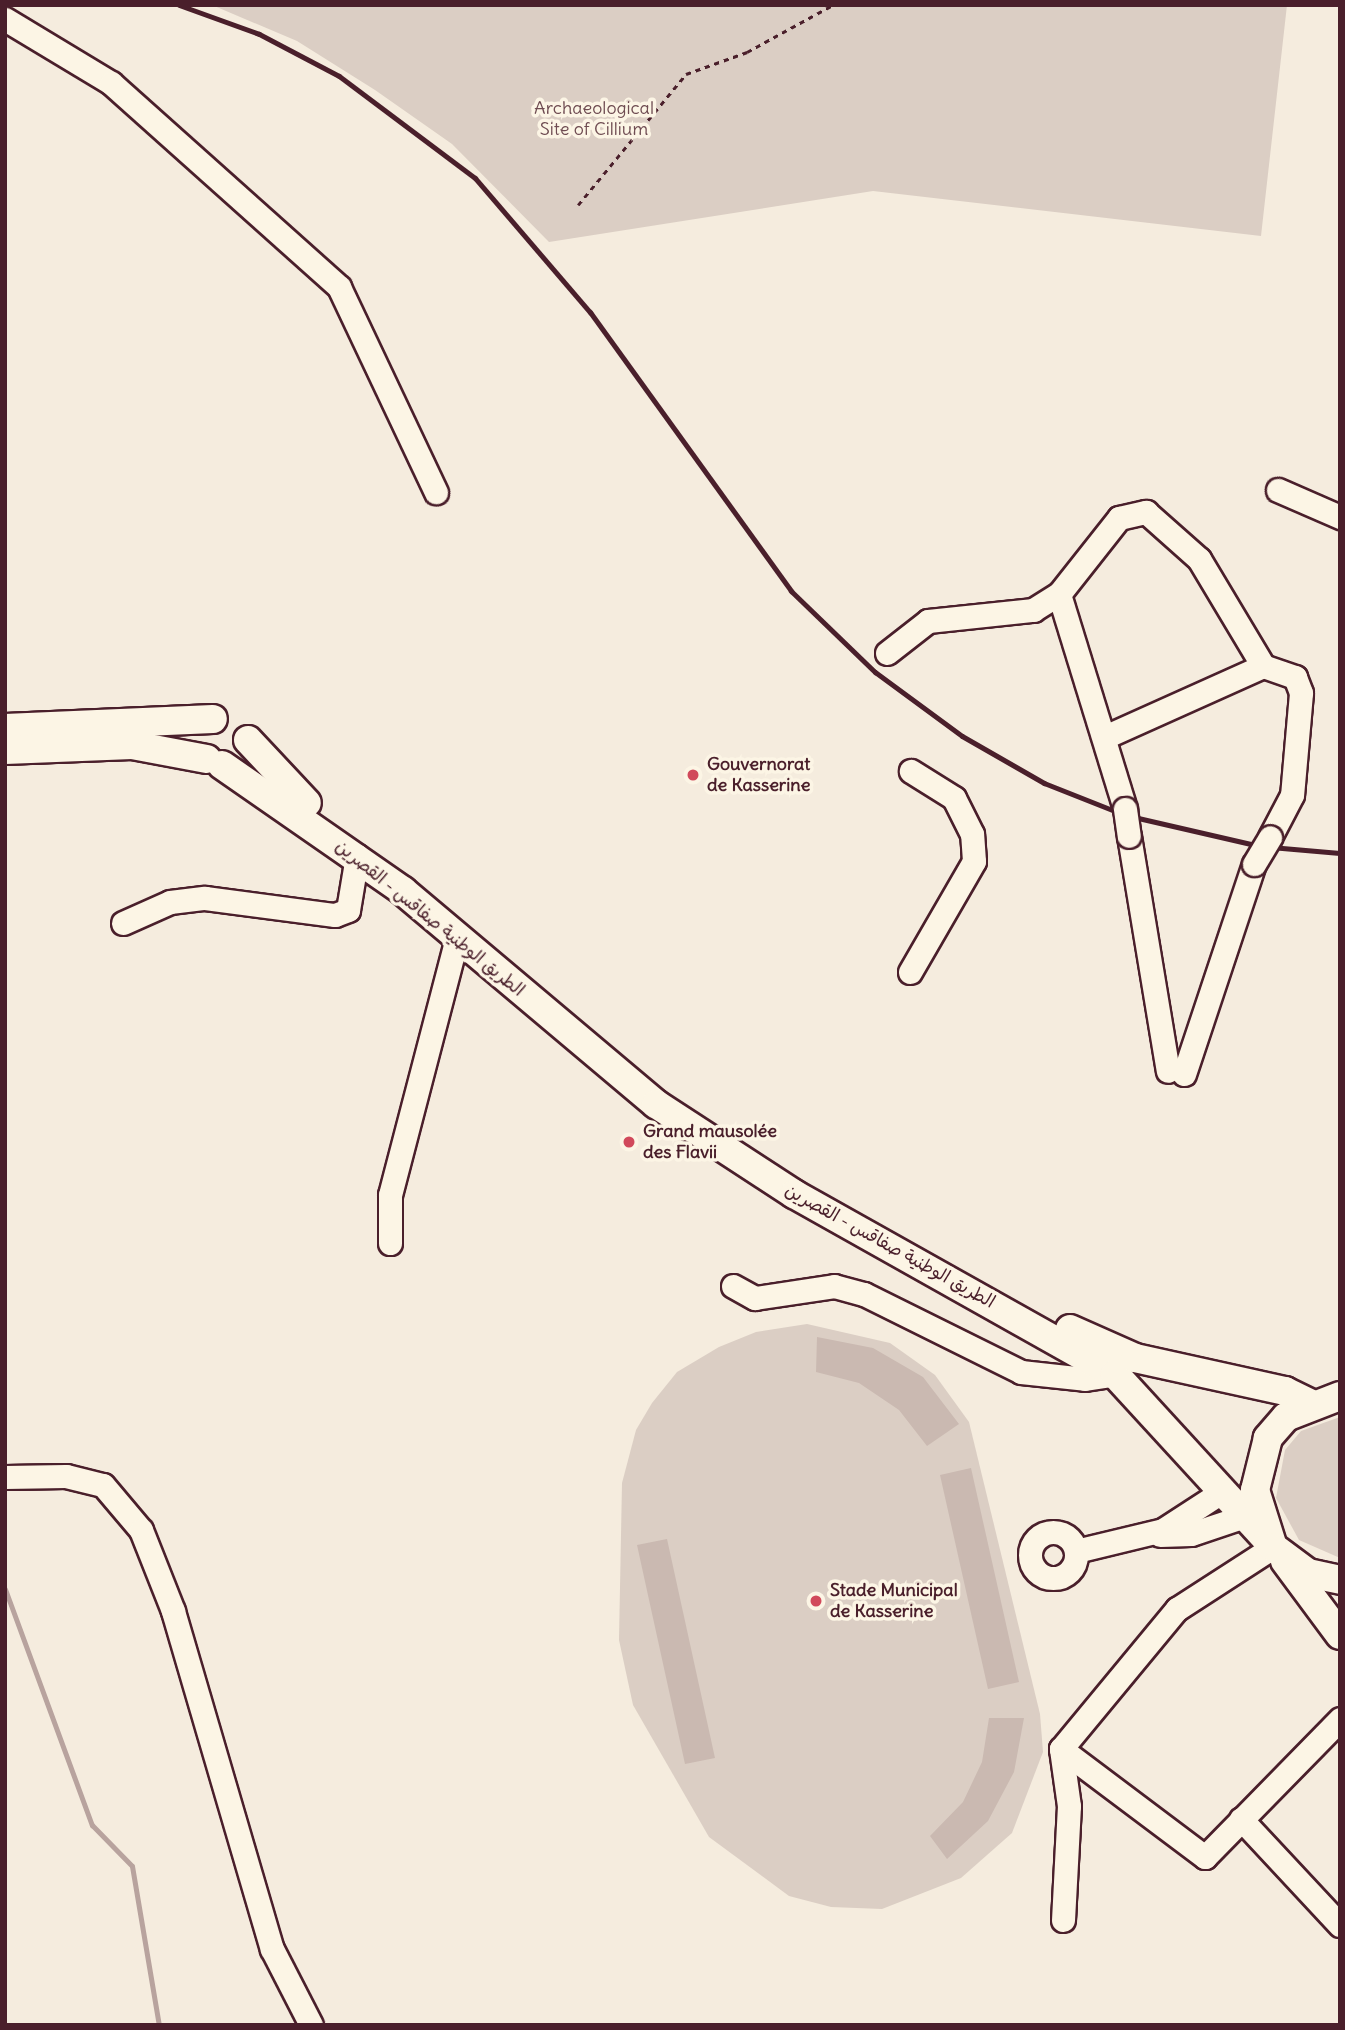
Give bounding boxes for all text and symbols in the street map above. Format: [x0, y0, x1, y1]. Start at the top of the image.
park label: Archaeological Site of Cillium [534, 98, 654, 140]
place label: Gouvernorat de Kasserine [707, 754, 810, 796]
marker: Gouvernorat de Kasserine [685, 767, 701, 783]
street label: الطريق الوطنية صفاقس - القصرين [331, 835, 529, 1001]
place label: Grand mausolée des Flavii [643, 1121, 777, 1164]
marker: Grand mausolée des Flavii [621, 1134, 637, 1150]
street label: الطريق الوطنية صفاقس - القصرين [781, 1179, 999, 1313]
place label: Stade Municipal de Kasserine [830, 1580, 958, 1622]
marker: Stade Municipal de Kasserine [808, 1593, 824, 1609]

